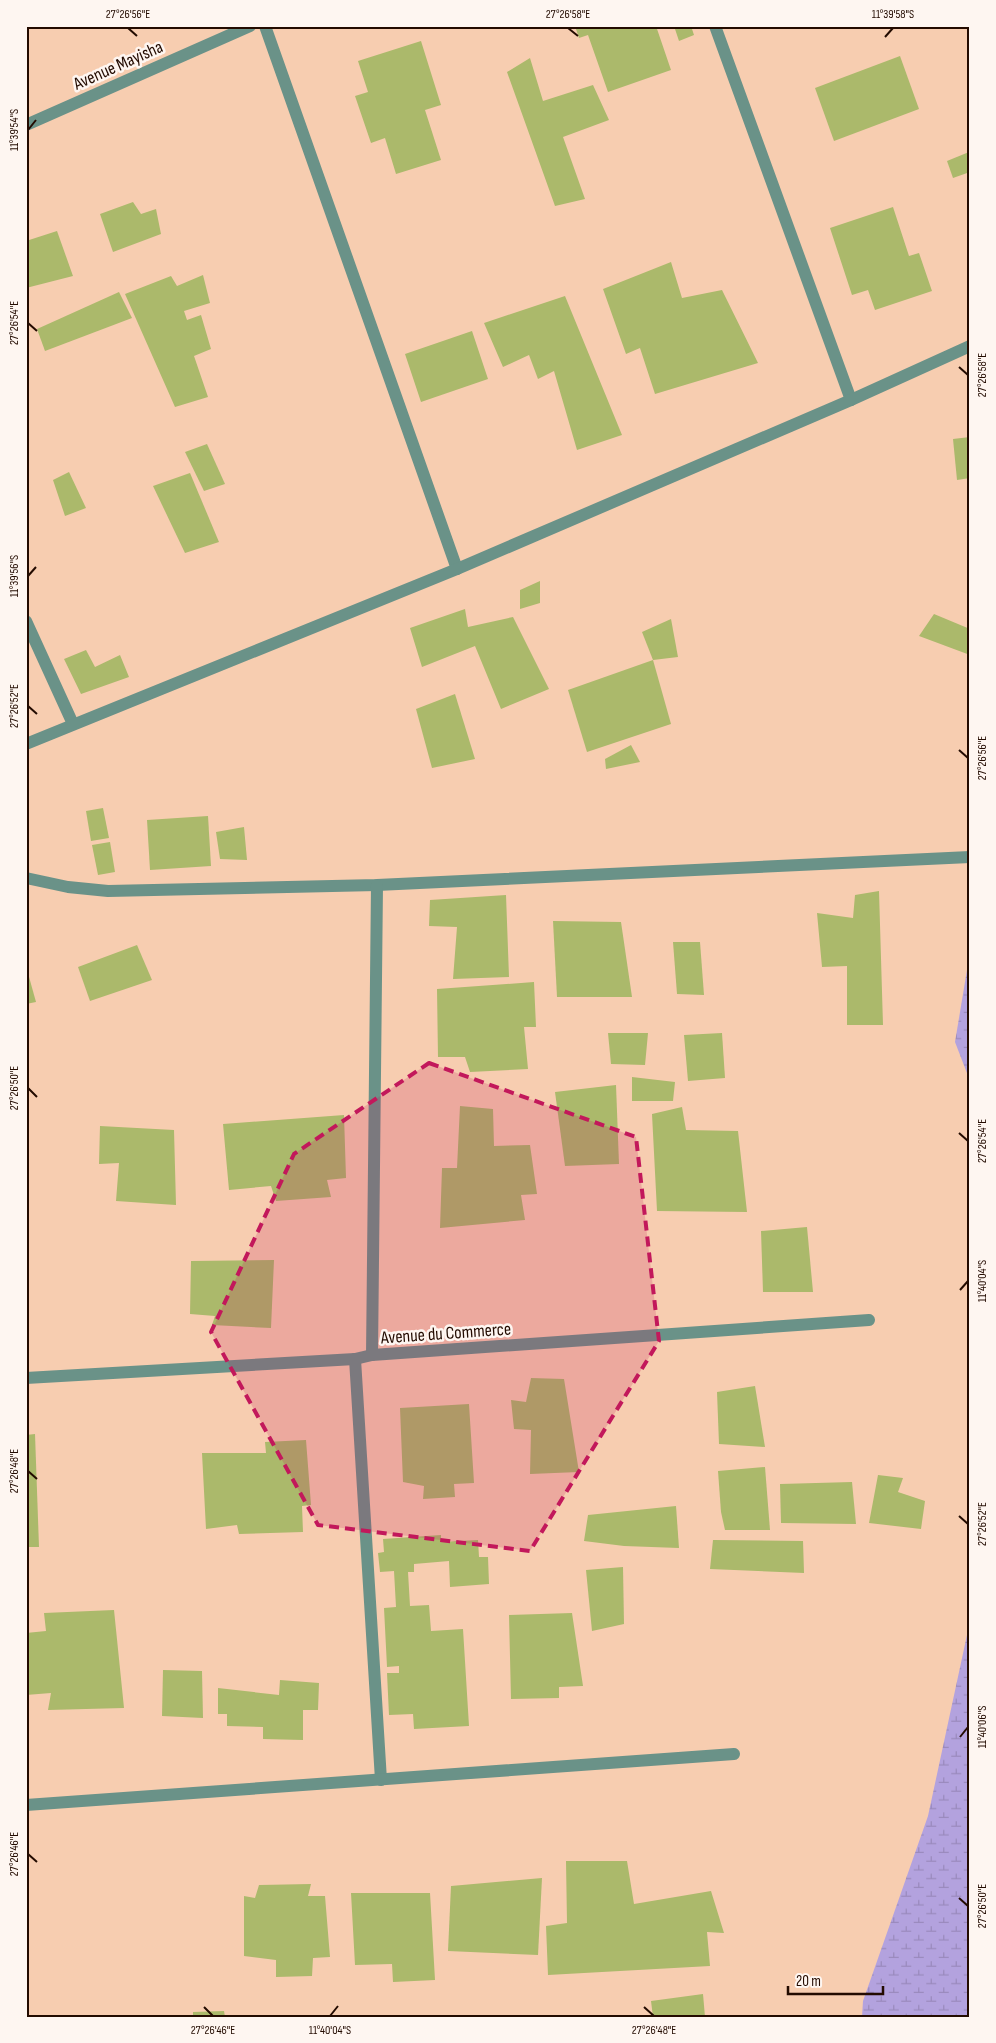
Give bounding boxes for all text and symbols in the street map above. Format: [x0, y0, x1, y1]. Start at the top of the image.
text: 27°26'56"E [106, 7, 150, 22]
text: 27°26'58"E [546, 7, 590, 22]
text: 11°39'58"S [872, 7, 914, 22]
street label: Avenue Mayisha [69, 36, 166, 95]
text: 11°39'54"S [7, 109, 22, 151]
text: 27°26'54"E [7, 301, 22, 345]
text: 27°26'58"E [975, 353, 990, 397]
text: 11°39'56"S [7, 555, 22, 597]
text: 27°26'52"E [7, 684, 22, 728]
text: 27°26'56"E [975, 736, 990, 780]
text: 27°26'50"E [7, 1066, 22, 1110]
text: 27°26'54"E [975, 1119, 990, 1163]
text: 11°40'04"S [975, 1260, 990, 1302]
street label: Avenue du Commerce [379, 1318, 512, 1349]
text: 27°26'48"E [7, 1449, 22, 1493]
text: 27°26'52"E [975, 1502, 990, 1546]
text: 11°40'06"S [975, 1706, 990, 1748]
text: 27°26'46"E [7, 1832, 22, 1876]
text: 27°26'50"E [975, 1884, 990, 1928]
scale bar [788, 1963, 884, 1995]
text: 20 m [796, 1972, 821, 1991]
text: 27°26'46"E [191, 2023, 235, 2038]
text: 11°40'04"S [309, 2023, 351, 2038]
text: 27°26'48"E [632, 2023, 676, 2038]

